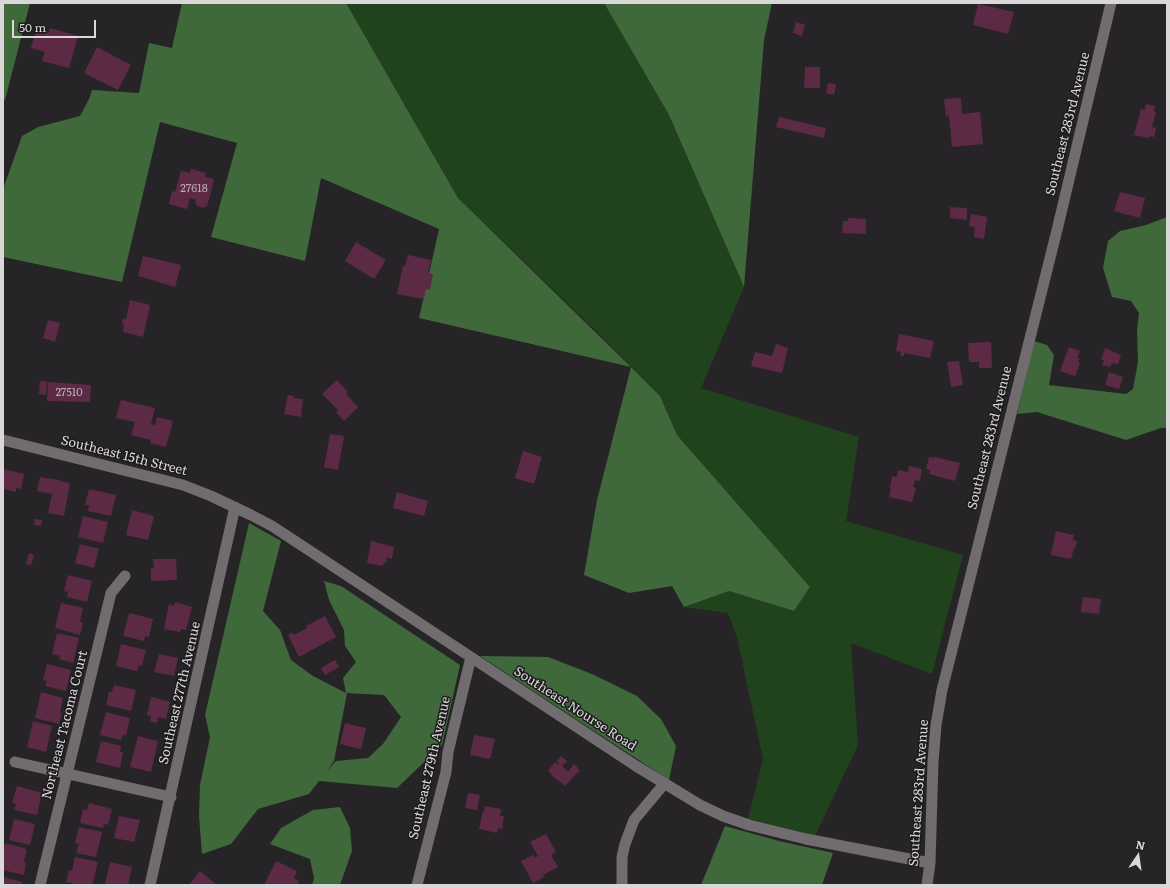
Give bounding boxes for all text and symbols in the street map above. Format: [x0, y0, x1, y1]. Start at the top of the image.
scale bar [14, 12, 98, 38]
text: 50 m [19, 18, 46, 36]
street label: Southeast 283rd Avenue [1043, 51, 1093, 197]
house number: 27618 [180, 182, 208, 196]
street label: Southeast 283rd Avenue [965, 365, 1015, 511]
house number: 27510 [55, 386, 83, 400]
street label: Southeast 15th Street [59, 433, 189, 479]
street label: Southeast 277th Avenue [156, 620, 204, 766]
street label: Northeast Tacoma Court [39, 649, 91, 801]
street label: Southeast Nourse Road [511, 663, 639, 755]
street label: Southeast 279th Avenue [406, 695, 454, 841]
street label: Southeast 283rd Avenue [906, 719, 932, 867]
text: N [1134, 835, 1147, 853]
north arrow [1118, 836, 1158, 876]

